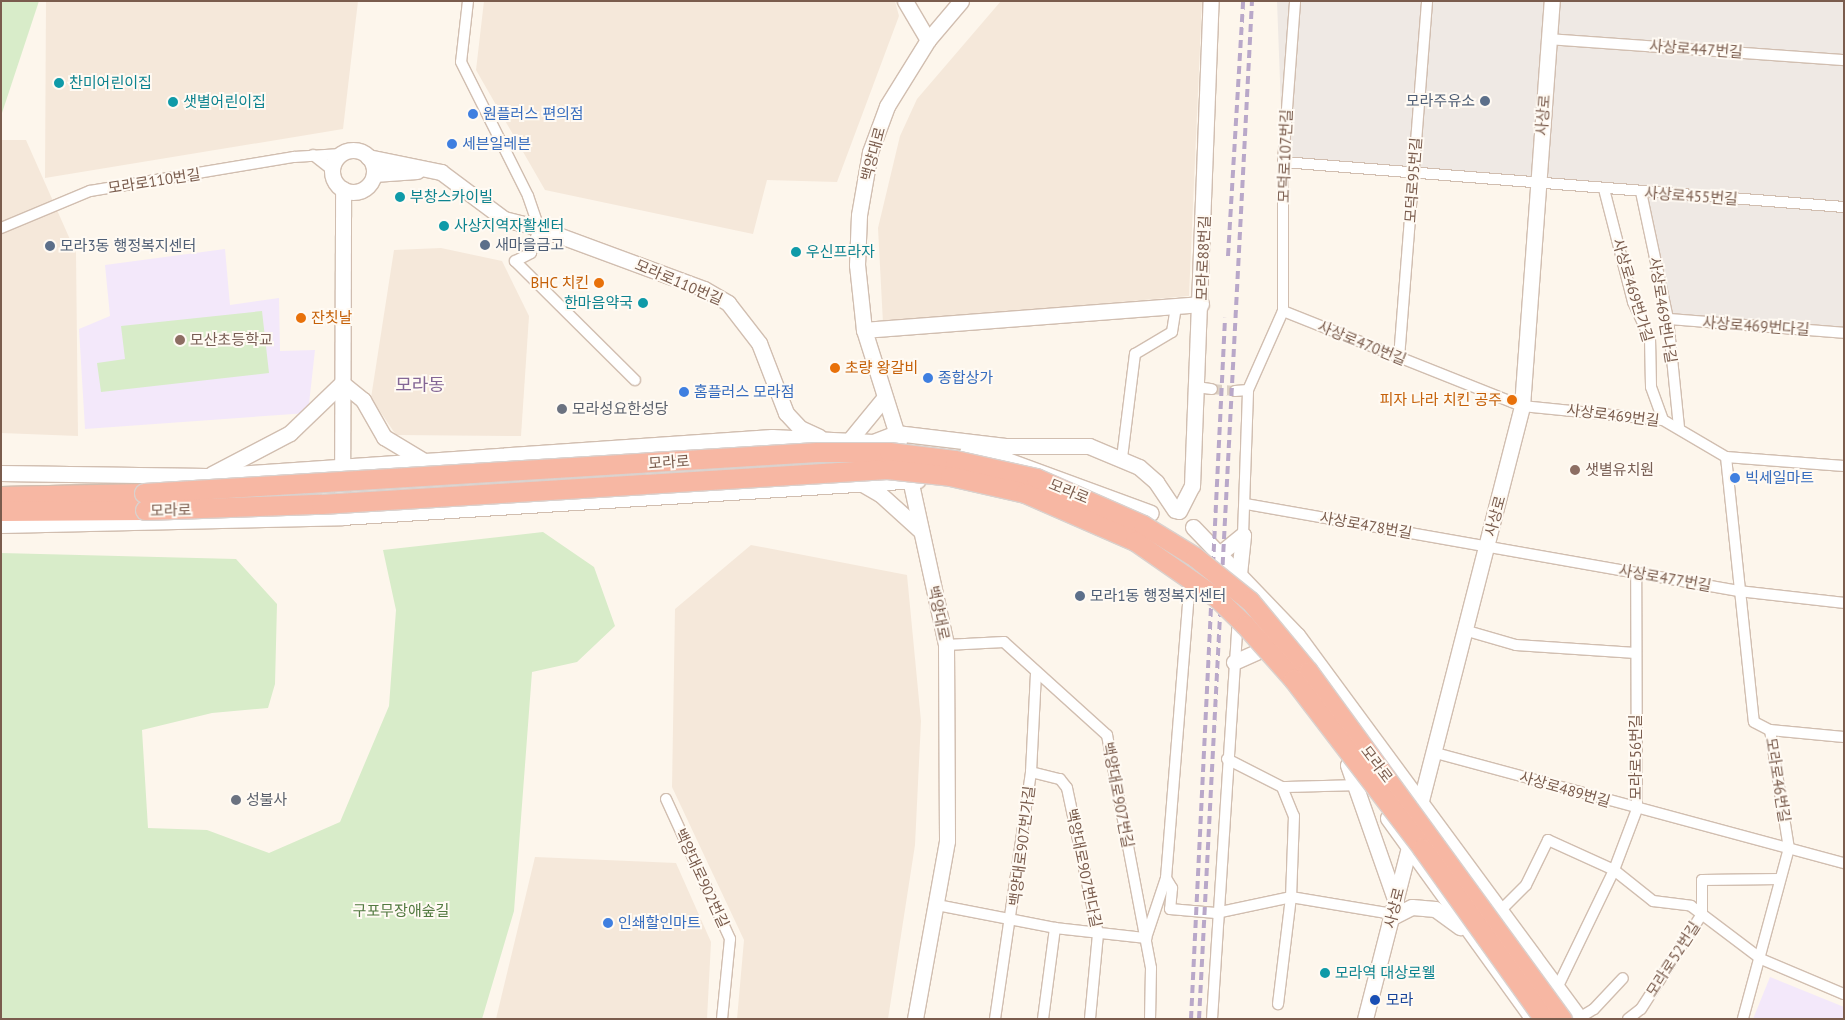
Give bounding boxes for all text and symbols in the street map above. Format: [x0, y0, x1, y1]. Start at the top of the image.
street label: 사상로447번길 [1649, 37, 1743, 61]
place label: 찬미어린이집 [69, 74, 152, 92]
marker: 찬미어린이집 [53, 77, 65, 89]
place label: 모라주유소 [1406, 92, 1475, 110]
place label: 샛별어린이집 [183, 93, 266, 111]
street label: 사상로 [1533, 94, 1553, 136]
marker: 모라주유소 [1479, 95, 1491, 107]
marker: 샛별어린이집 [167, 96, 179, 108]
place label: 원플러스 편의점 [483, 105, 584, 123]
marker: 원플러스 편의점 [467, 108, 479, 120]
street label: 모덕로107번길 [1274, 109, 1296, 203]
street label: 백양대로 [857, 125, 889, 183]
place label: 세븐일레븐 [462, 135, 531, 153]
street label: 모덕로95번길 [1401, 137, 1425, 223]
marker: 세븐일레븐 [446, 138, 458, 150]
street label: 모라로110번길 [106, 165, 202, 197]
street label: 사상로455번길 [1644, 184, 1738, 208]
place label: 부창스카이빌 [410, 188, 493, 206]
marker: 부창스카이빌 [394, 191, 406, 203]
street label: 모라로88번길 [1193, 215, 1213, 301]
place label: 사상지역자활센터 [454, 217, 564, 235]
marker: 사상지역자활센터 [438, 220, 450, 232]
place label: 새마을금고 [495, 236, 564, 254]
street label: 사상로469번가길 [1609, 236, 1657, 344]
place label: 모라3동 행정복지센터 [60, 237, 196, 255]
marker: 새마을금고 [479, 239, 491, 251]
marker: 모라3동 행정복지센터 [44, 240, 56, 252]
place label: 우신프라자 [806, 243, 875, 261]
marker: 우신프라자 [790, 246, 802, 258]
street label: 모라로110번길 [632, 255, 726, 309]
street label: 사상로469번나길 [1646, 256, 1680, 364]
place label: BHC 치킨 [530, 274, 589, 292]
marker: BHC 치킨 [593, 277, 605, 289]
place label: 한마음약국 [564, 294, 633, 312]
marker: 한마음약국 [637, 297, 649, 309]
place label: 잔칫날 [311, 309, 352, 327]
marker: 잔칫날 [295, 312, 307, 324]
street label: 사상로469번다길 [1702, 313, 1810, 339]
street label: 사상로470번길 [1315, 317, 1409, 369]
place label: 모산초등학교 [190, 331, 273, 349]
marker: 모산초등학교 [174, 334, 186, 346]
place label: 초량 왕갈비 [845, 359, 918, 377]
marker: 초량 왕갈비 [829, 362, 841, 374]
place label: 종합상가 [938, 369, 993, 387]
marker: 종합상가 [922, 372, 934, 384]
district label: 모라동 [395, 374, 445, 396]
place label: 홈플러스 모라점 [694, 383, 795, 401]
marker: 홈플러스 모라점 [678, 386, 690, 398]
place label: 피자 나라 치킨 공주 [1380, 391, 1502, 409]
marker: 피자 나라 치킨 공주 [1506, 394, 1518, 406]
place label: 모라성요한성당 [572, 400, 669, 418]
street label: 사상로469번길 [1565, 400, 1661, 430]
marker: 모라성요한성당 [556, 403, 568, 415]
street label: 모라로 [648, 452, 690, 472]
place label: 샛별유치원 [1585, 461, 1654, 479]
marker: 샛별유치원 [1569, 464, 1581, 476]
place label: 빅세일마트 [1745, 469, 1814, 487]
marker: 빅세일마트 [1729, 472, 1741, 484]
street label: 모라로 [1046, 475, 1092, 507]
street label: 사상로 [1481, 494, 1509, 538]
street label: 모라로 [150, 501, 192, 519]
street label: 사상로478번길 [1318, 508, 1414, 542]
street label: 사상로477번길 [1617, 561, 1713, 595]
street label: 백양대로 [924, 584, 954, 642]
place label: 모라1동 행정복지센터 [1090, 587, 1226, 605]
marker: 모라1동 행정복지센터 [1074, 590, 1086, 602]
street label: 모라로56번길 [1627, 714, 1645, 800]
street label: 모라로46번길 [1762, 736, 1794, 824]
street label: 백양대로907번길 [1099, 741, 1137, 849]
street label: 모라로 [1357, 742, 1397, 786]
street label: 사상로489번길 [1518, 767, 1612, 811]
street label: 백양대로907번가길 [1006, 785, 1038, 907]
place label: 성불사 [246, 791, 287, 809]
marker: 성불사 [230, 794, 242, 806]
street label: 백양대로907번다길 [1063, 807, 1105, 929]
street label: 백양대로902번길 [671, 826, 733, 930]
street label: 사상로 [1380, 886, 1408, 930]
park label: 구포무장애숲길 [353, 902, 449, 920]
place label: 인쇄할인마트 [618, 914, 701, 932]
marker: 인쇄할인마트 [602, 917, 614, 929]
street label: 모라로52번길 [1642, 918, 1704, 1000]
place label: 모라역 대상로웰 [1335, 964, 1436, 982]
marker: 모라역 대상로웰 [1319, 967, 1331, 979]
place label: 모라 [1386, 991, 1414, 1009]
marker: 모라 [1368, 993, 1382, 1007]

